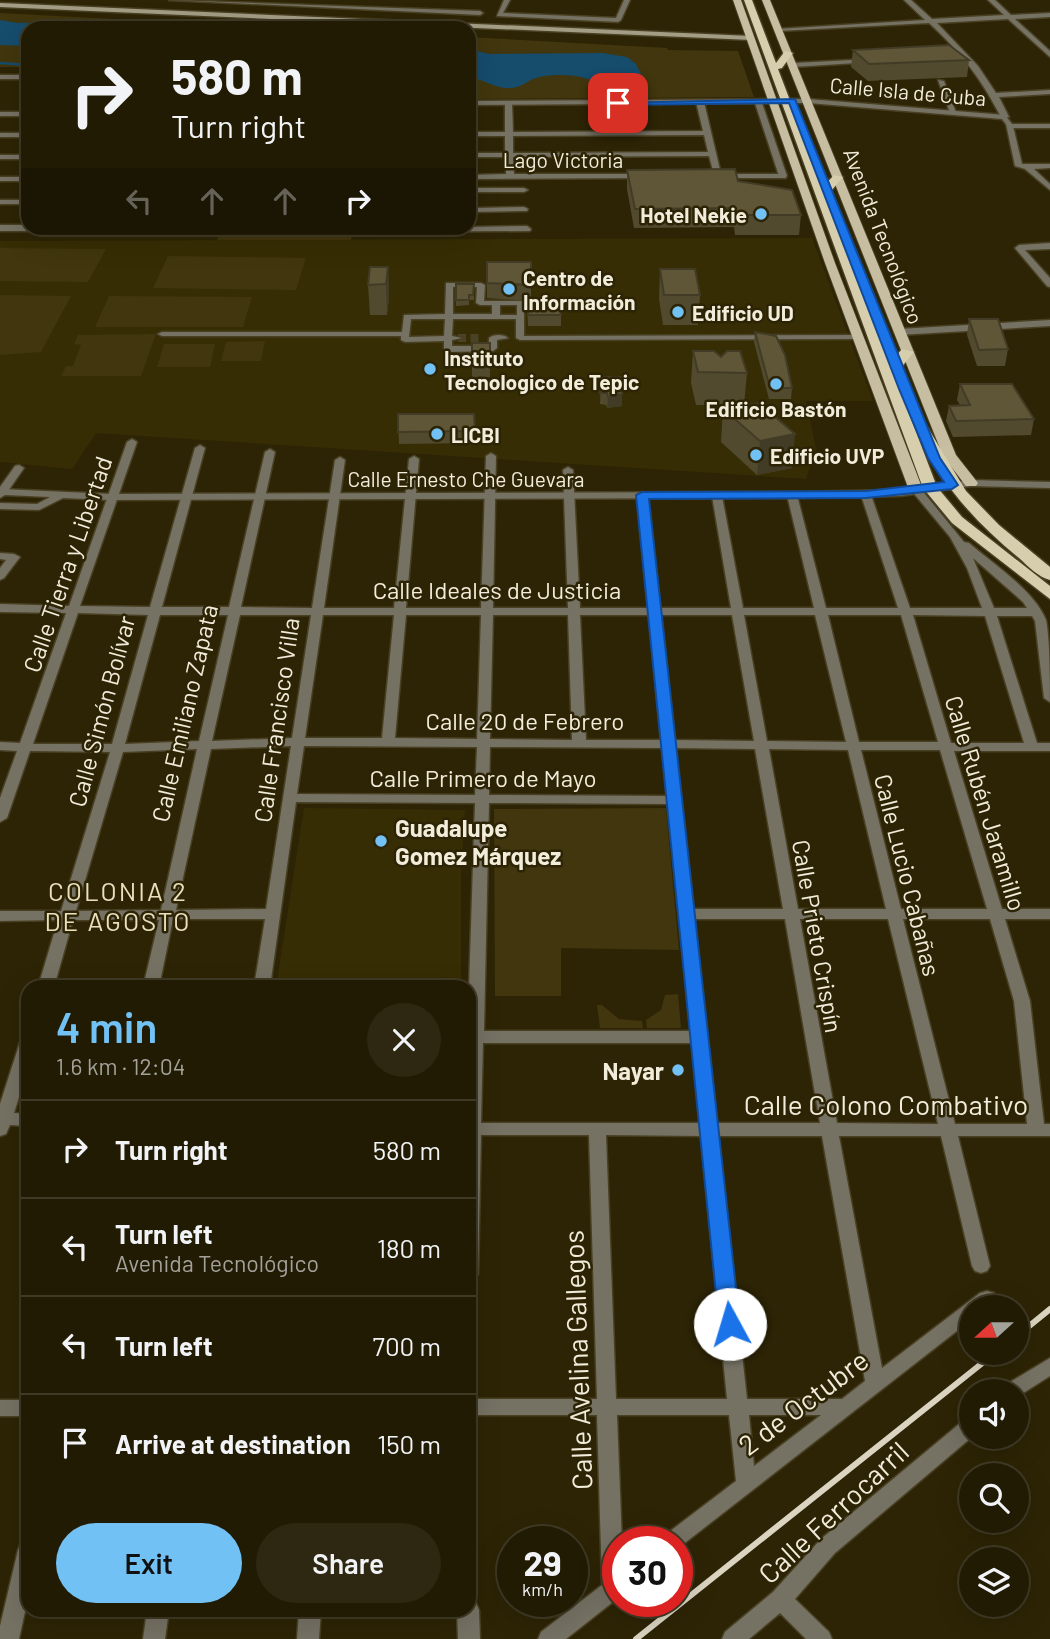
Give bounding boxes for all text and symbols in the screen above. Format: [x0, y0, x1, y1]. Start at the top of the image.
text: 580 m [171, 46, 303, 105]
icon: right [56, 49, 147, 140]
street label: Calle Isla de Cuba [829, 72, 987, 110]
pin [588, 73, 648, 133]
icon: arrive [599, 84, 637, 122]
text: Turn right [171, 106, 306, 144]
street label: Avenida Tecnológico [839, 145, 929, 327]
street label: Lago Victoria [503, 147, 623, 172]
icon: left [120, 182, 158, 220]
icon: ahead [193, 182, 231, 220]
icon: ahead [266, 182, 304, 220]
icon: right [339, 182, 377, 220]
place label: Hotel Nekie [640, 202, 747, 227]
marker: Hotel Nekie [753, 206, 769, 222]
place label: Centro de Información [523, 265, 636, 314]
marker: Centro de Información [501, 281, 517, 297]
place label: Edificio UD [692, 300, 794, 325]
marker: Edificio UD [670, 304, 686, 320]
place label: Instituto Tecnologico de Tepic [444, 345, 639, 394]
marker: Instituto Tecnologico de Tepic [422, 361, 438, 377]
marker: Edificio Bastón [768, 376, 784, 392]
place label: Edificio Bastón [706, 396, 846, 421]
place label: LICBI [451, 422, 500, 447]
marker: LICBI [429, 426, 445, 442]
place label: Edificio UVP [770, 443, 884, 468]
marker: Edificio UVP [748, 447, 764, 463]
street label: Calle Tierra y Libertad [16, 452, 118, 676]
street label: Calle Ernesto Che Guevara [347, 466, 585, 491]
street label: Calle Ideales de Justicia [373, 575, 621, 604]
street label: Calle Emiliano Zapata [145, 601, 223, 825]
street label: Calle Simón Bolívar [62, 612, 141, 810]
street label: Calle Francisco Villa [247, 616, 305, 824]
street label: Calle Rubén Jaramillo [939, 692, 1033, 914]
street label: Calle 20 de Febrero [426, 706, 624, 735]
street label: Calle Primero de Mayo [369, 763, 597, 792]
street label: Calle Lucio Cabañas [869, 771, 947, 979]
place label: Guadalupe Gomez Márquez [395, 813, 561, 870]
marker: Guadalupe Gomez Márquez [373, 833, 389, 849]
street label: Calle Prieto Crispín [787, 837, 849, 1035]
district label: COLONIA 2 DE AGOSTO [45, 875, 191, 936]
text: 4 min [56, 1001, 157, 1051]
button: close [367, 1003, 441, 1077]
text: 1.6 km · 12:04 [56, 1052, 185, 1080]
place label: Nayar [602, 1056, 664, 1085]
marker: Nayar [670, 1062, 686, 1078]
street label: Calle Colono Combativo [744, 1087, 1028, 1121]
icon: right [56, 1130, 94, 1168]
text: Turn right [115, 1134, 228, 1165]
text: 580 m [373, 1134, 441, 1165]
text: Turn left [115, 1218, 213, 1249]
icon: left [56, 1228, 94, 1266]
street label: Calle Avelina Gallegos [555, 1230, 599, 1490]
text: 180 m [377, 1232, 441, 1263]
text: Avenida Tecnológico [115, 1249, 319, 1277]
position arrow [693, 1287, 767, 1361]
north arrow [959, 1295, 1029, 1365]
map controls [959, 1295, 1029, 1617]
icon: left [56, 1326, 94, 1364]
text: Turn left [115, 1330, 213, 1361]
text: 700 m [373, 1330, 441, 1361]
street label: 2 de Octubre [731, 1342, 875, 1462]
button: sound [959, 1379, 1029, 1449]
icon: arrive [56, 1424, 94, 1462]
text: Arrive at destination [115, 1428, 351, 1459]
text: 150 m [377, 1428, 441, 1459]
street label: Calle Ferrocarril [751, 1434, 915, 1590]
button: search [959, 1463, 1029, 1533]
button: Exit [56, 1523, 242, 1603]
button: Share [256, 1523, 441, 1603]
speed limit sign: 30 [602, 1526, 693, 1617]
text: 29 [523, 1541, 562, 1583]
button: layers [959, 1547, 1029, 1617]
text: km/h [522, 1578, 563, 1600]

